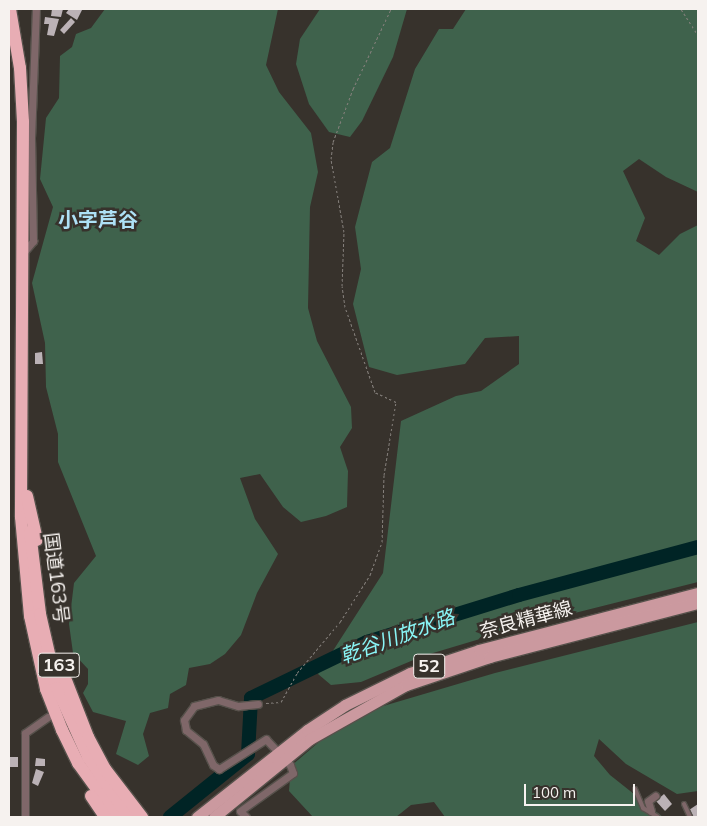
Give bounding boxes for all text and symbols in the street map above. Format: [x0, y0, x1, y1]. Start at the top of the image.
district label: 小字芦谷 [58, 207, 138, 231]
street label: 国道163号 [39, 531, 73, 625]
street label: 奈良精華線 [477, 597, 575, 643]
water label: 乾谷川放水路 [337, 604, 457, 668]
road number: 163 [38, 650, 80, 680]
road number: 52 [413, 650, 445, 681]
scale bar [527, 774, 638, 806]
text: 100 m [532, 783, 576, 802]

